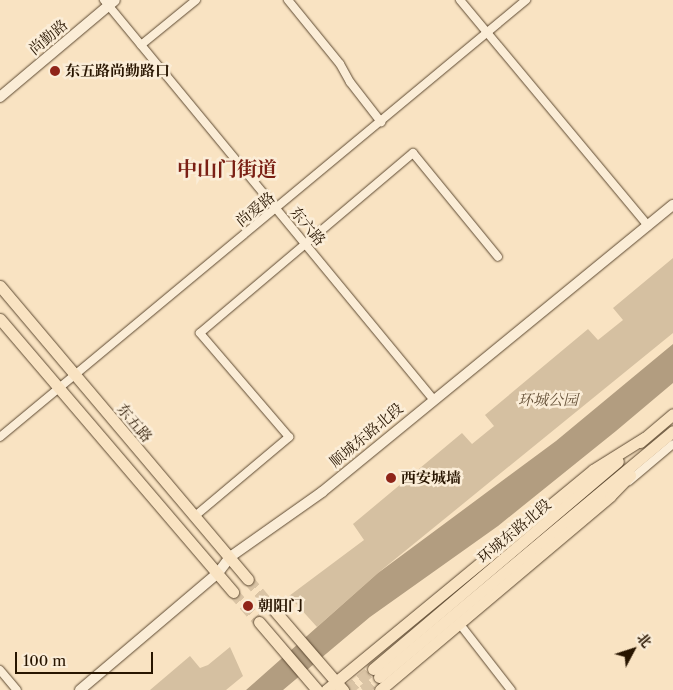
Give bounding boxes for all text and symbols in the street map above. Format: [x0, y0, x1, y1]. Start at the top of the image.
street label: 尚勤路 [25, 16, 71, 58]
place label: 东五路尚勤路口 [65, 62, 170, 80]
marker: 东五路尚勤路口 [49, 65, 61, 77]
district label: 中山门街道 [177, 157, 277, 181]
street label: 尚爱路 [232, 188, 278, 230]
street label: 东六路 [287, 203, 329, 249]
park label: 环城公园 [518, 391, 578, 409]
street label: 顺城东路北段 [326, 399, 406, 471]
street label: 东五路 [114, 400, 156, 446]
place label: 西安城墙 [401, 469, 461, 487]
marker: 西安城墙 [385, 472, 397, 484]
street label: 环城东路北段 [474, 495, 554, 567]
place label: 朝阳门 [258, 597, 303, 615]
marker: 朝阳门 [242, 600, 254, 612]
north arrow [608, 625, 658, 675]
text: 北 [633, 629, 656, 652]
scale bar [18, 642, 155, 674]
text: 100 m [23, 651, 66, 670]

